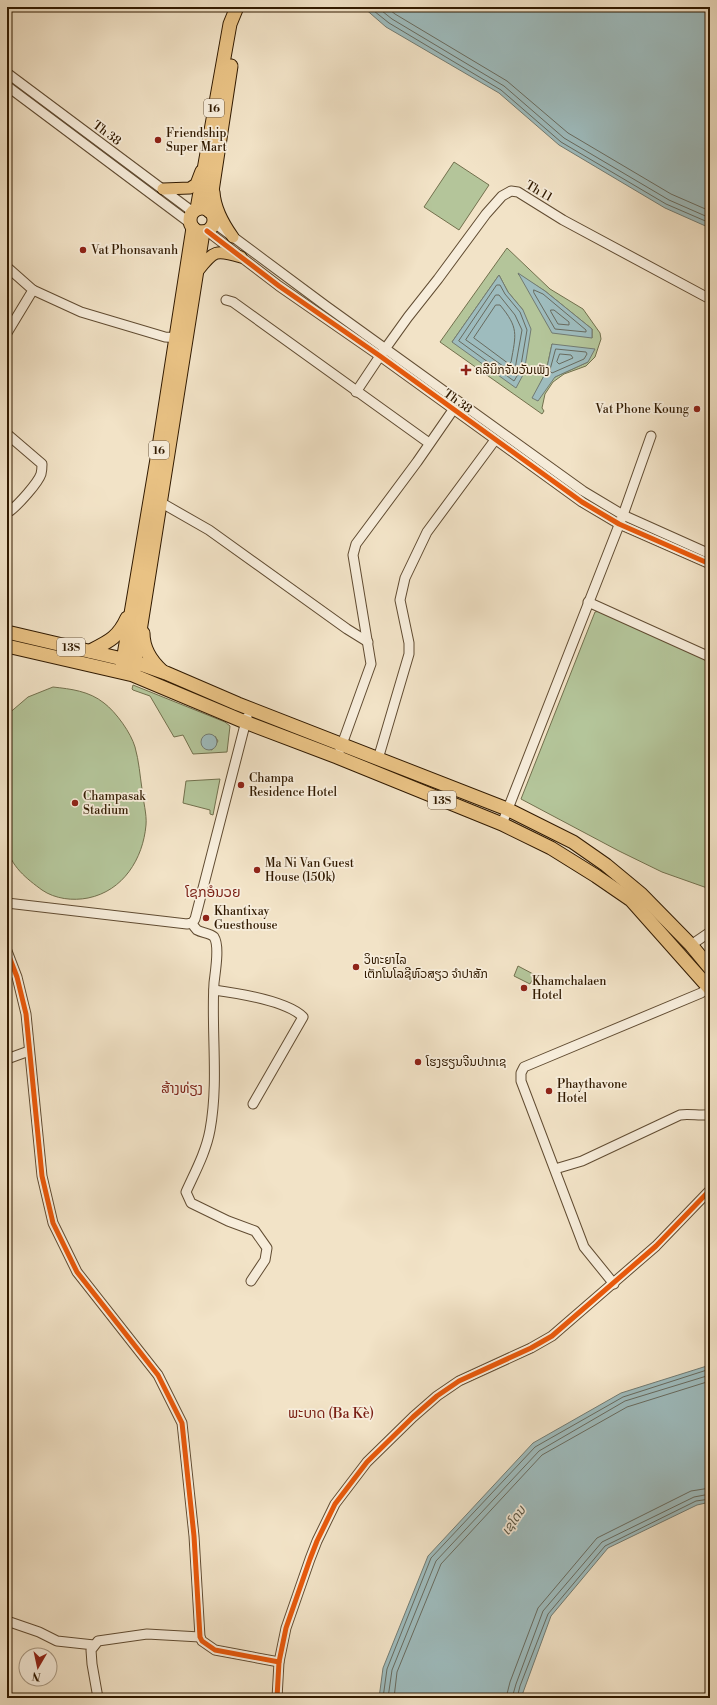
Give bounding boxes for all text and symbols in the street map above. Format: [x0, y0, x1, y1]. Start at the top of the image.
road number: 16 [204, 99, 224, 117]
street label: Th 38 [89, 118, 124, 149]
place label: Friendship Super Mart [166, 126, 228, 155]
marker: Friendship Super Mart [153, 135, 163, 145]
street label: Th 11 [523, 178, 556, 205]
place label: Vat Phonsavanh [90, 243, 178, 258]
marker: Vat Phonsavanh [78, 245, 88, 255]
place label: ຄລີນິກຈັນວັນເພັງ [475, 363, 550, 378]
marker: ຄລີນິກຈັນວັນເພັງ [460, 364, 472, 376]
street label: Th 38 [440, 386, 475, 417]
place label: Vat Phone Koung [594, 402, 690, 417]
marker: Vat Phone Koung [692, 404, 702, 414]
road number: 16 [149, 441, 169, 459]
road number: 13S [57, 638, 85, 656]
place label: Champa Residence Hotel [249, 771, 338, 800]
marker: Champa Residence Hotel [236, 780, 246, 790]
place label: Champasak Stadium [83, 789, 146, 818]
road number: 13S [428, 791, 456, 809]
marker: Champasak Stadium [70, 798, 80, 808]
place label: Ma Ni Van Guest House (150k) [265, 856, 355, 885]
marker: Ma Ni Van Guest House (150k) [252, 865, 262, 875]
district label: ໂຊກອໍນວຍ [184, 884, 241, 902]
place label: Khantixay Guesthouse [214, 904, 278, 933]
marker: Khantixay Guesthouse [201, 913, 211, 923]
place label: ວິທະຍາໄລ ເຕັກໂນໂລຊີຫົວສຽວ ຈຳປາສັກ [364, 953, 488, 982]
marker: ວິທະຍາໄລ ເຕັກໂນໂລຊີຫົວສຽວ ຈຳປາສັກ [351, 962, 361, 972]
place label: Khamchalaen Hotel [532, 974, 607, 1003]
marker: Khamchalaen Hotel [519, 983, 529, 993]
place label: ໂຮງຮຽນຈີນປາກເຊ [425, 1055, 506, 1070]
marker: ໂຮງຮຽນຈີນປາກເຊ [413, 1057, 423, 1067]
place label: Phaythavone Hotel [557, 1077, 627, 1106]
district label: ສ້າງທ່ຽງ [161, 1080, 203, 1098]
marker: Phaythavone Hotel [544, 1086, 554, 1096]
district label: ພະບາດ (Ba Kè) [288, 1405, 374, 1423]
water label: ເຊໂດນ [498, 1502, 530, 1538]
north arrow [18, 1647, 58, 1687]
text: N [31, 1668, 42, 1683]

